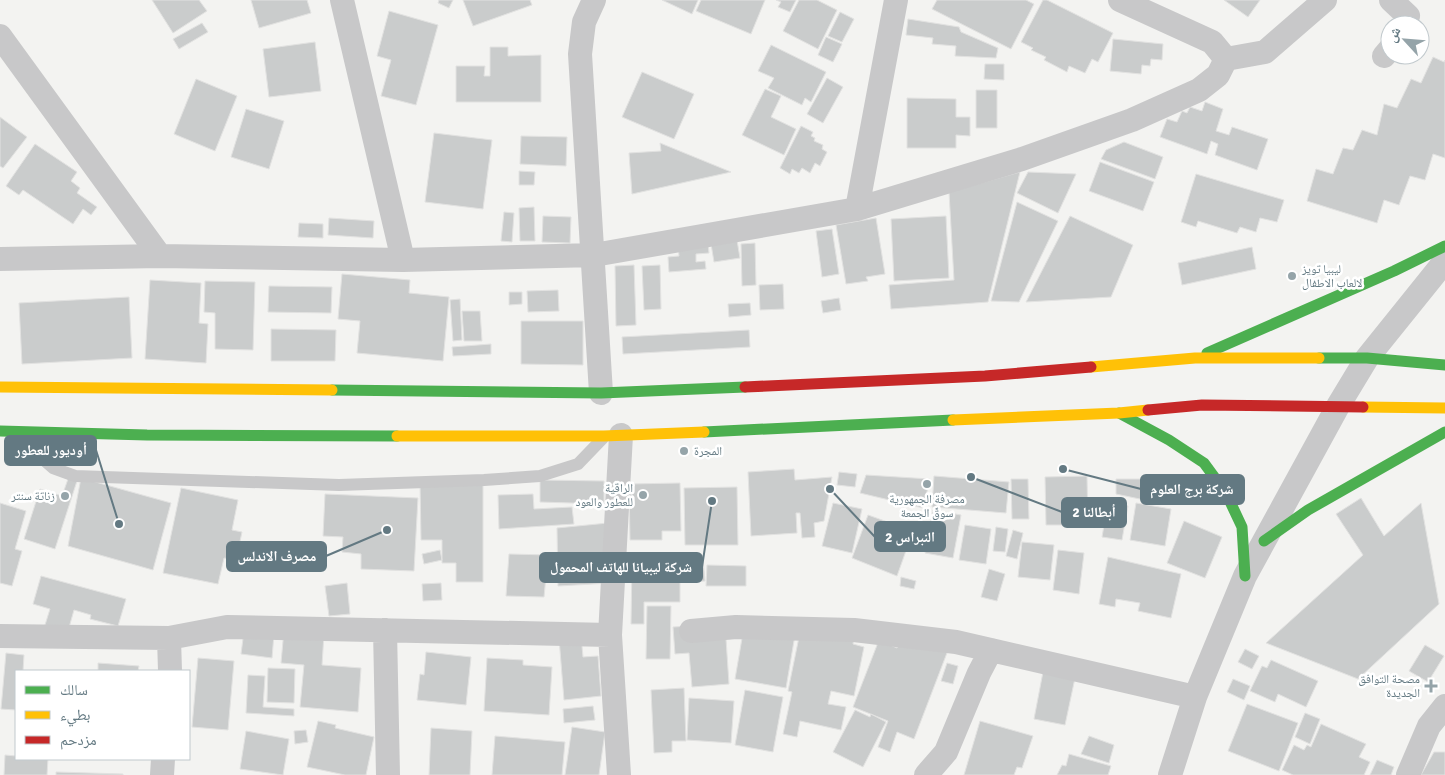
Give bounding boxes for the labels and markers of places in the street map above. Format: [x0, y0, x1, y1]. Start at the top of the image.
place label: ليبيا تويز لالعاب الاطفال [1301, 262, 1362, 291]
marker: ليبيا تويز لالعاب الاطفال [1286, 270, 1298, 282]
callout: أوديور للعطور [5, 436, 96, 465]
place label: المجرة [694, 444, 722, 459]
marker: المجرة [678, 445, 690, 457]
callout: شركة برج العلوم [1141, 475, 1244, 504]
marker: مصرفة الجمهورية سوقً الجمعة [921, 478, 933, 490]
place label: الراقية للعطور والعود [576, 481, 633, 510]
place label: زناتة سنتر [10, 489, 55, 504]
marker: الراقية للعطور والعود [637, 489, 649, 501]
marker: زناتة سنتر [59, 490, 71, 502]
place label: مصرفة الجمهورية سوقً الجمعة [889, 492, 965, 521]
callout: أبطالنا 2 [1062, 498, 1126, 527]
callout: النبراس 2 [875, 522, 945, 551]
callout: مصرف الاندلس [227, 542, 326, 571]
callout: شركة ليبيانا للهاتف المحمول [540, 553, 702, 582]
place label: مصحة التوافق الجديدة [1358, 672, 1420, 701]
marker: مصحة التوافق الجديدة [1424, 679, 1438, 693]

